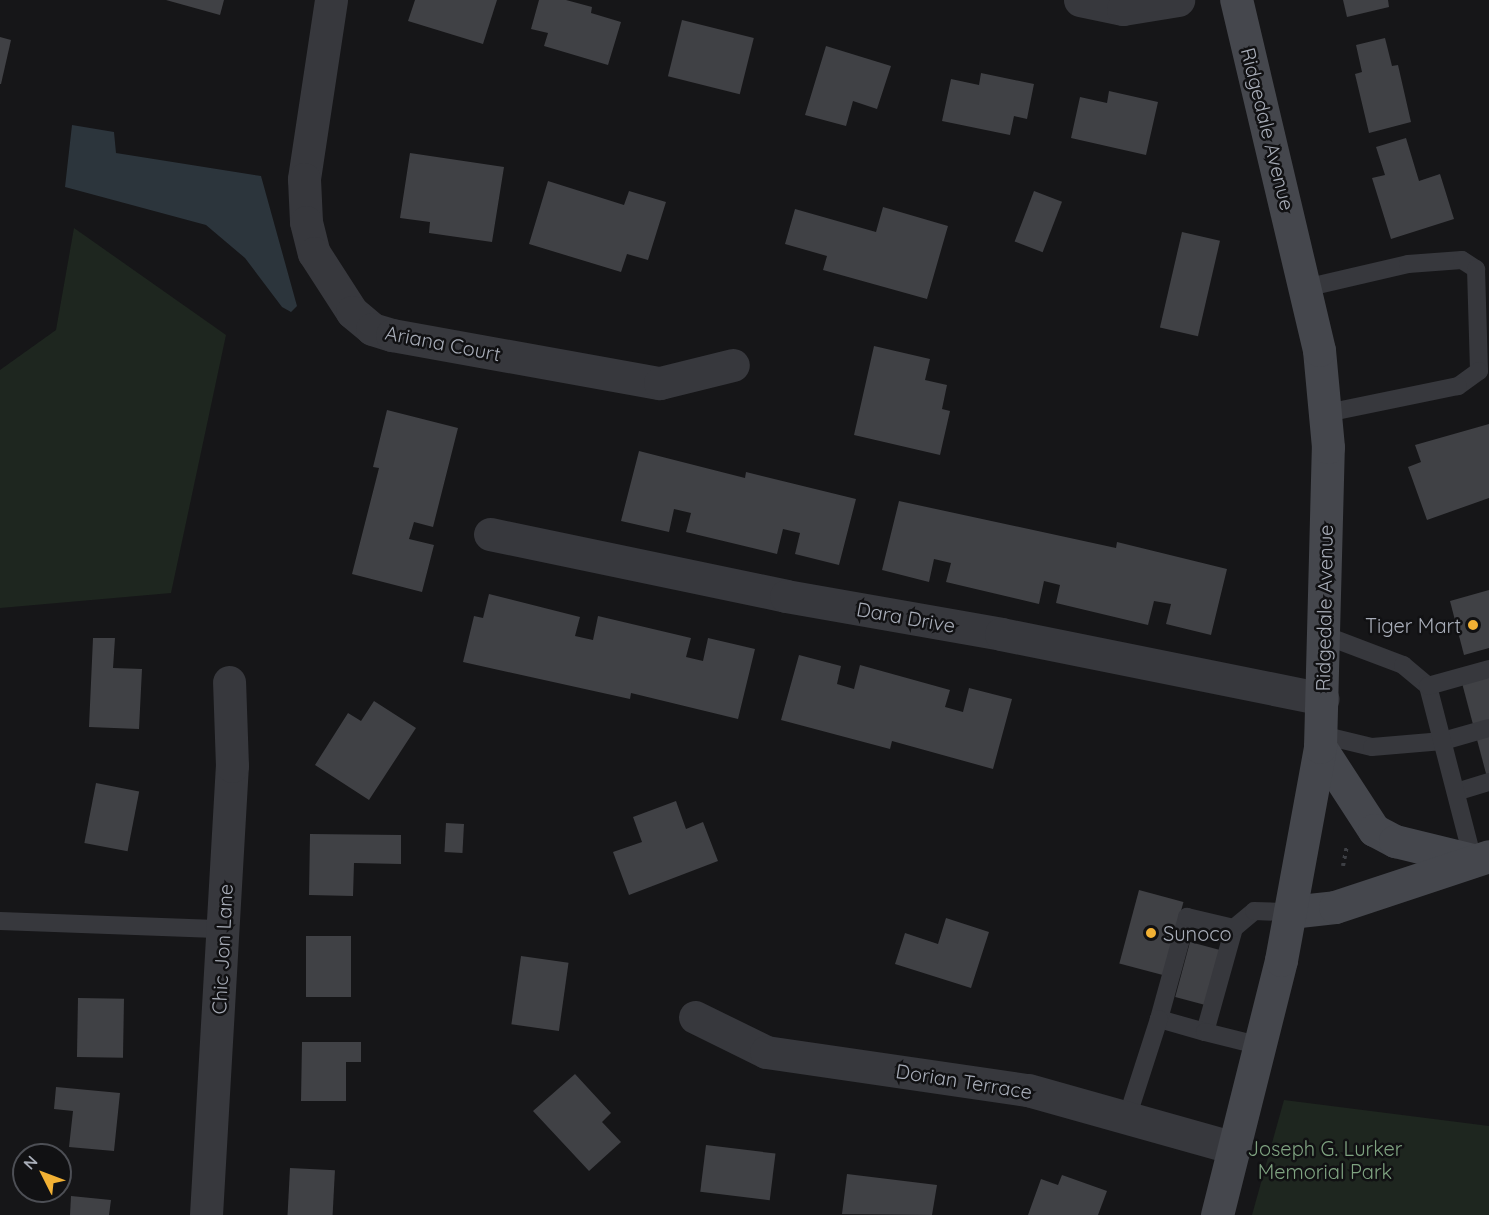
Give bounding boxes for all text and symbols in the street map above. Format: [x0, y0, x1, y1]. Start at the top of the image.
street label: Ridgedale Avenue [1236, 45, 1300, 213]
street label: Ariana Court [383, 320, 503, 366]
street label: Ridgedale Avenue [1311, 524, 1337, 692]
street label: Dara Drive [855, 597, 957, 637]
place label: Tiger Mart [1365, 613, 1461, 637]
marker: Tiger Mart [1466, 618, 1480, 632]
street label: Chic Jon Lane [207, 883, 237, 1015]
place label: Sunoco [1163, 921, 1232, 945]
marker: Sunoco [1144, 926, 1158, 940]
street label: Dorian Terrace [894, 1058, 1034, 1104]
park label: Joseph G. Lurker Memorial Park [1247, 1137, 1403, 1184]
north arrow [12, 1143, 72, 1203]
text: N [19, 1151, 41, 1173]

